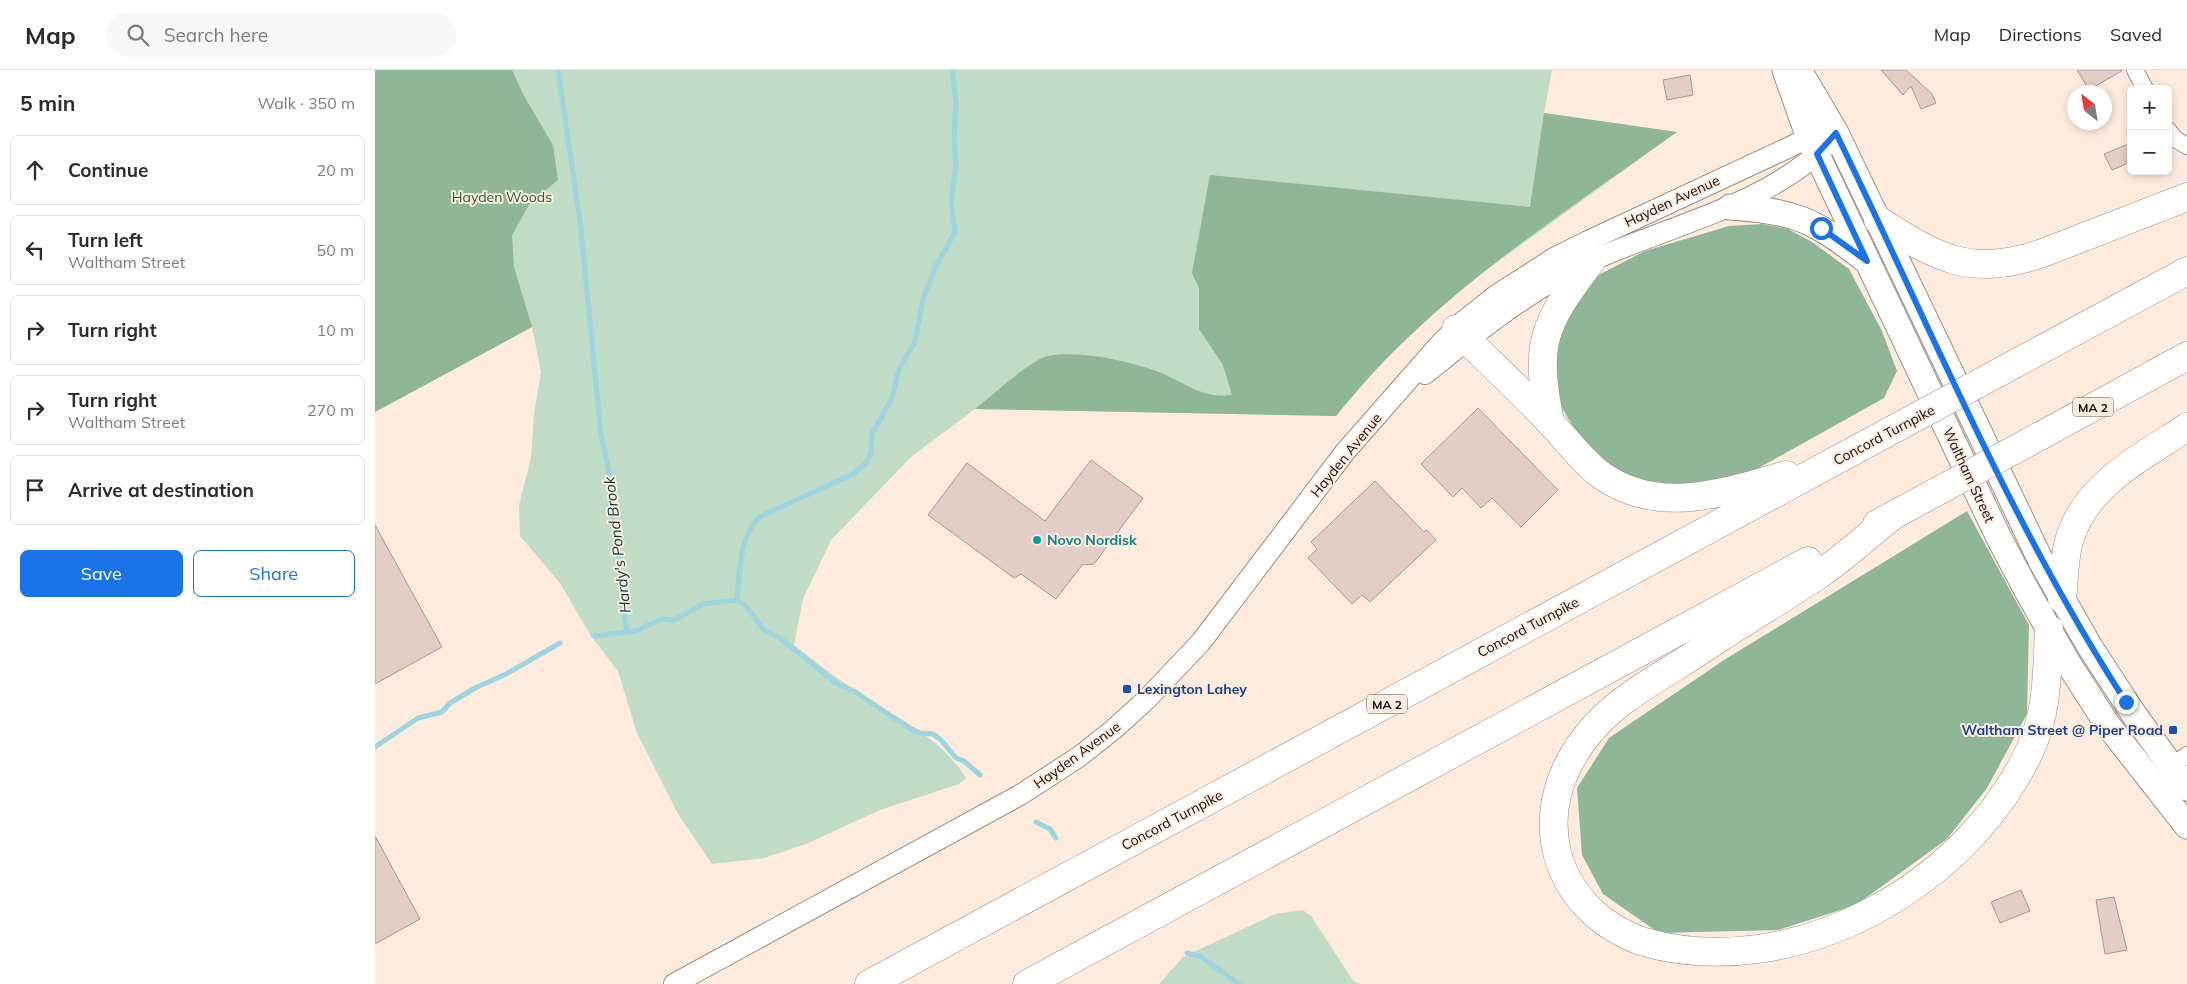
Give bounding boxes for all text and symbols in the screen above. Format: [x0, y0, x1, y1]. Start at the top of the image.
search box [106, 12, 456, 57]
text: Map [25, 20, 76, 50]
icon: search [124, 21, 152, 49]
text: Search here [164, 23, 268, 47]
text: Map [1934, 23, 1971, 46]
text: Directions [1999, 23, 2082, 46]
text: Saved [2110, 23, 2162, 46]
north arrow [2067, 85, 2112, 130]
map controls [2127, 85, 2172, 175]
button: + [2127, 85, 2172, 130]
text: 5 min [20, 90, 75, 116]
text: Walk · 350 m [257, 93, 355, 113]
button: − [2127, 130, 2172, 175]
icon: ahead [21, 156, 49, 184]
text: Continue [68, 158, 148, 182]
text: 20 m [317, 160, 354, 180]
street label: Hayden Avenue [1622, 171, 1722, 231]
park label: Hayden Woods [452, 188, 552, 206]
route start [1810, 217, 1833, 240]
text: Turn left [68, 228, 143, 252]
icon: left [21, 236, 49, 264]
text: 50 m [317, 240, 354, 260]
text: Waltham Street [68, 252, 185, 272]
icon: right [21, 316, 49, 344]
text: Turn right [68, 318, 157, 342]
text: 10 m [317, 320, 354, 340]
text: Turn right [68, 388, 157, 412]
icon: right [21, 396, 49, 424]
road number: MA 2 [2073, 398, 2113, 417]
text: 270 m [307, 400, 354, 420]
street label: Concord Turnpike [1830, 401, 1938, 469]
street label: Hayden Avenue [1307, 409, 1385, 501]
text: Waltham Street [68, 412, 185, 432]
street label: Waltham Street [1939, 425, 1999, 525]
water label: Hardy's Pond Brook [599, 474, 635, 614]
icon: arrive [21, 476, 49, 504]
text: Arrive at destination [68, 478, 254, 502]
place label: Novo Nordisk [1047, 531, 1137, 549]
marker: Novo Nordisk [1031, 534, 1043, 546]
button: Save [20, 550, 183, 597]
button: Share [193, 550, 355, 597]
street label: Concord Turnpike [1474, 593, 1582, 661]
place label: Lexington Lahey [1137, 680, 1247, 698]
marker: Lexington Lahey [1121, 683, 1133, 695]
route end [2115, 691, 2138, 714]
road number: MA 2 [1367, 694, 1407, 714]
street label: Hayden Avenue [1030, 717, 1124, 793]
place label: Waltham Street @ Piper Road [1962, 721, 2163, 739]
marker: Waltham Street @ Piper Road [2167, 724, 2179, 736]
street label: Concord Turnpike [1118, 786, 1226, 854]

